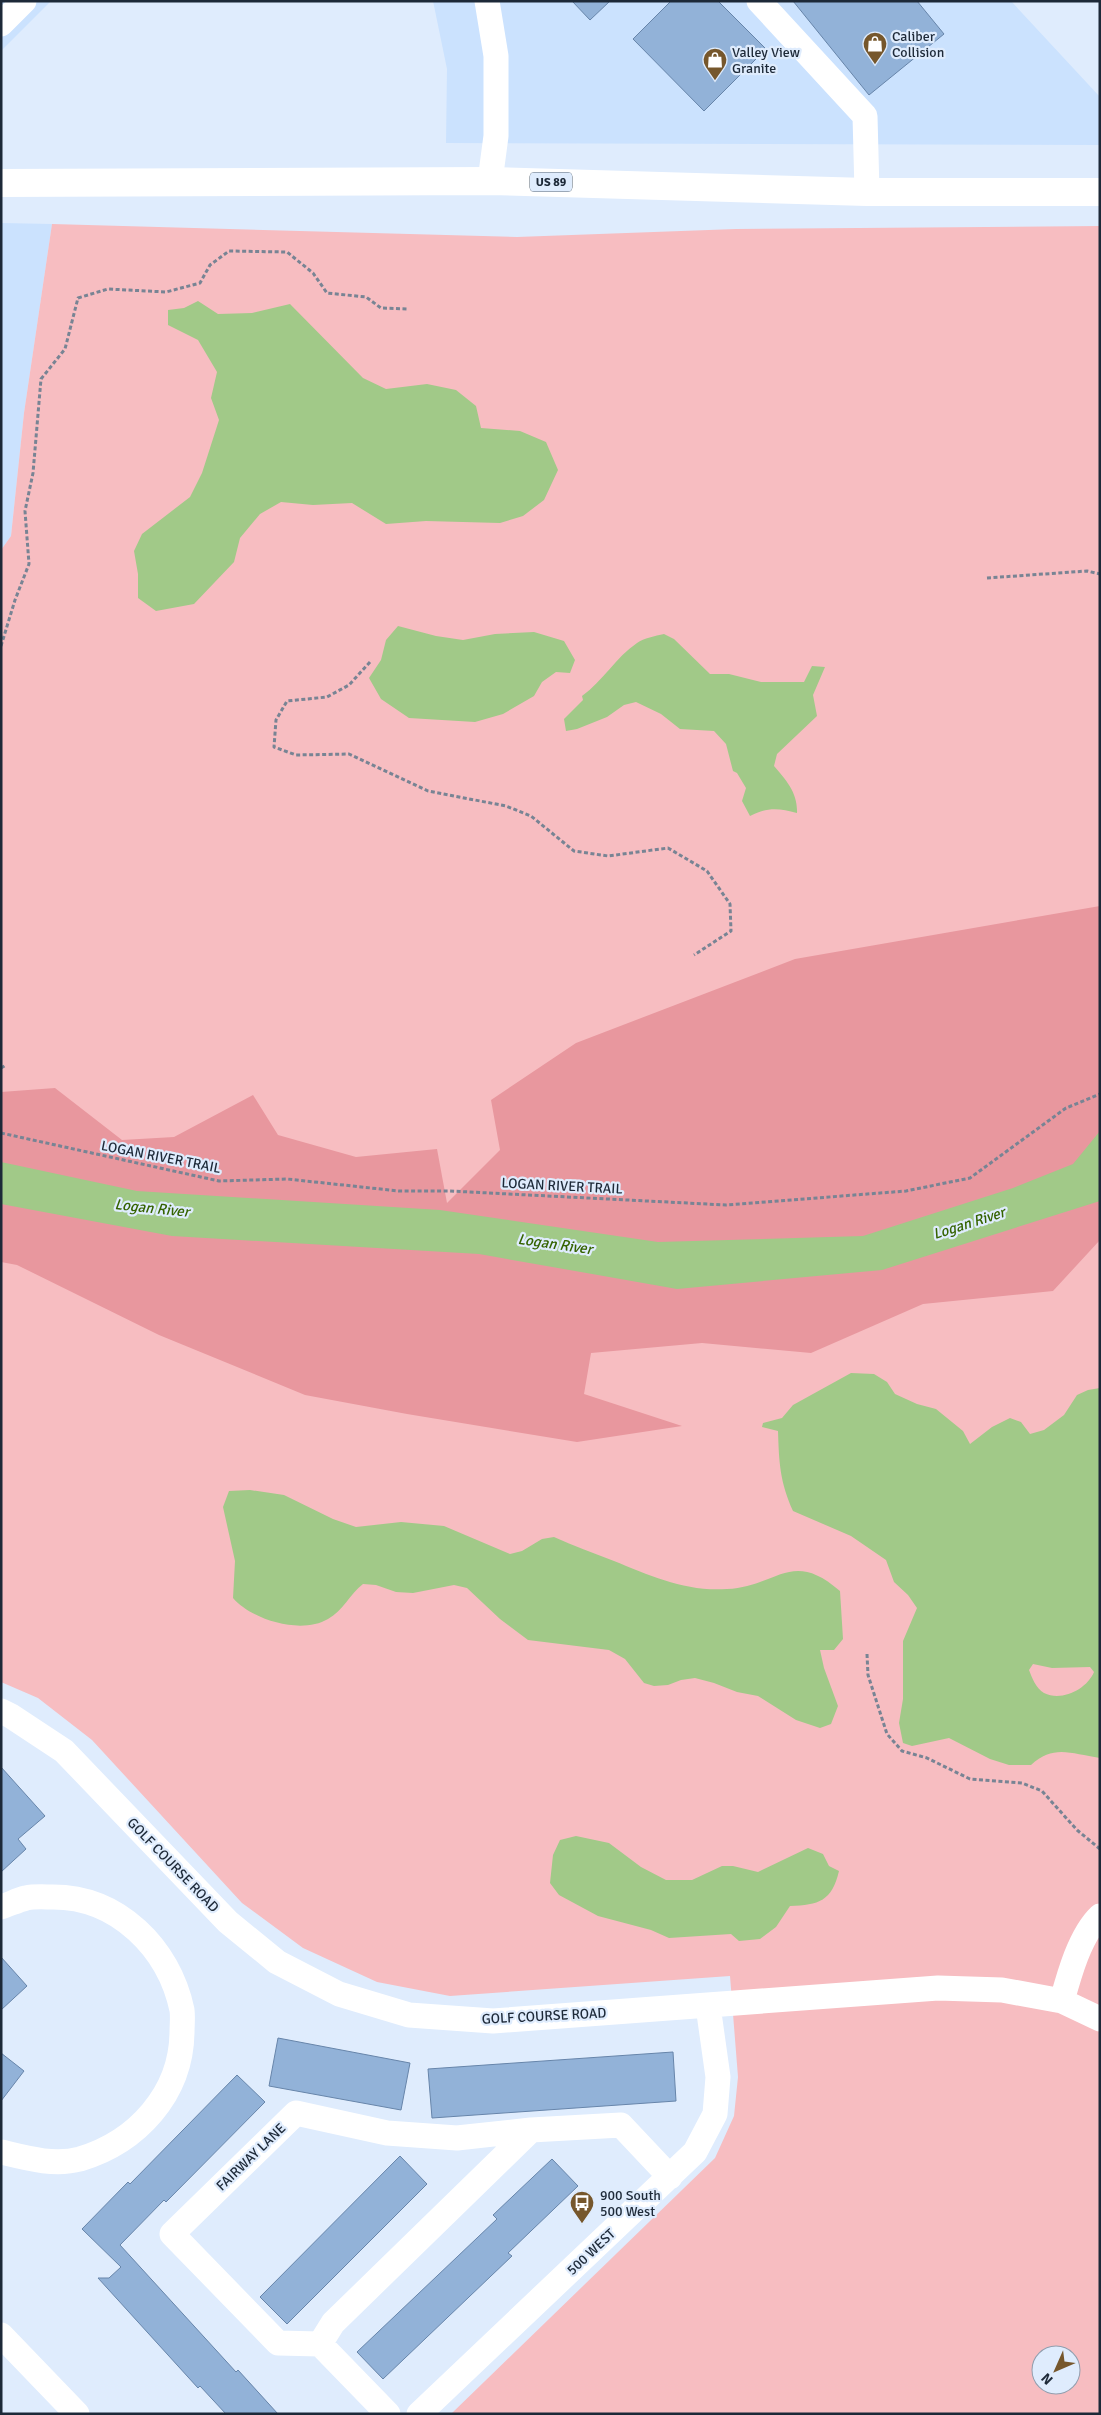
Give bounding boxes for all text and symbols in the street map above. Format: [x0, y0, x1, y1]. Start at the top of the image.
place label: Caliber Collision [892, 28, 944, 61]
shop icon: Caliber Collision [862, 31, 888, 65]
place label: Valley View Granite [732, 44, 800, 77]
shop icon: Valley View Granite [702, 47, 728, 81]
road number: US 89 [530, 172, 572, 192]
street label: LOGAN RIVER TRAIL [100, 1137, 222, 1177]
street label: LOGAN RIVER TRAIL [501, 1174, 623, 1198]
water label: Logan River [114, 1195, 193, 1221]
water label: Logan River [931, 1202, 1010, 1243]
water label: Logan River [517, 1230, 596, 1258]
street label: GOLF COURSE ROAD [124, 1814, 222, 1916]
street label: GOLF COURSE ROAD [481, 2004, 607, 2028]
street label: FAIRWAY LANE [213, 2120, 289, 2194]
place label: 900 South 500 West [600, 2187, 661, 2220]
bus stop icon: 900 South 500 West [569, 2190, 595, 2224]
street label: 500 WEST [563, 2225, 619, 2279]
north arrow [1031, 2345, 1081, 2395]
text: N [1038, 2369, 1057, 2388]

